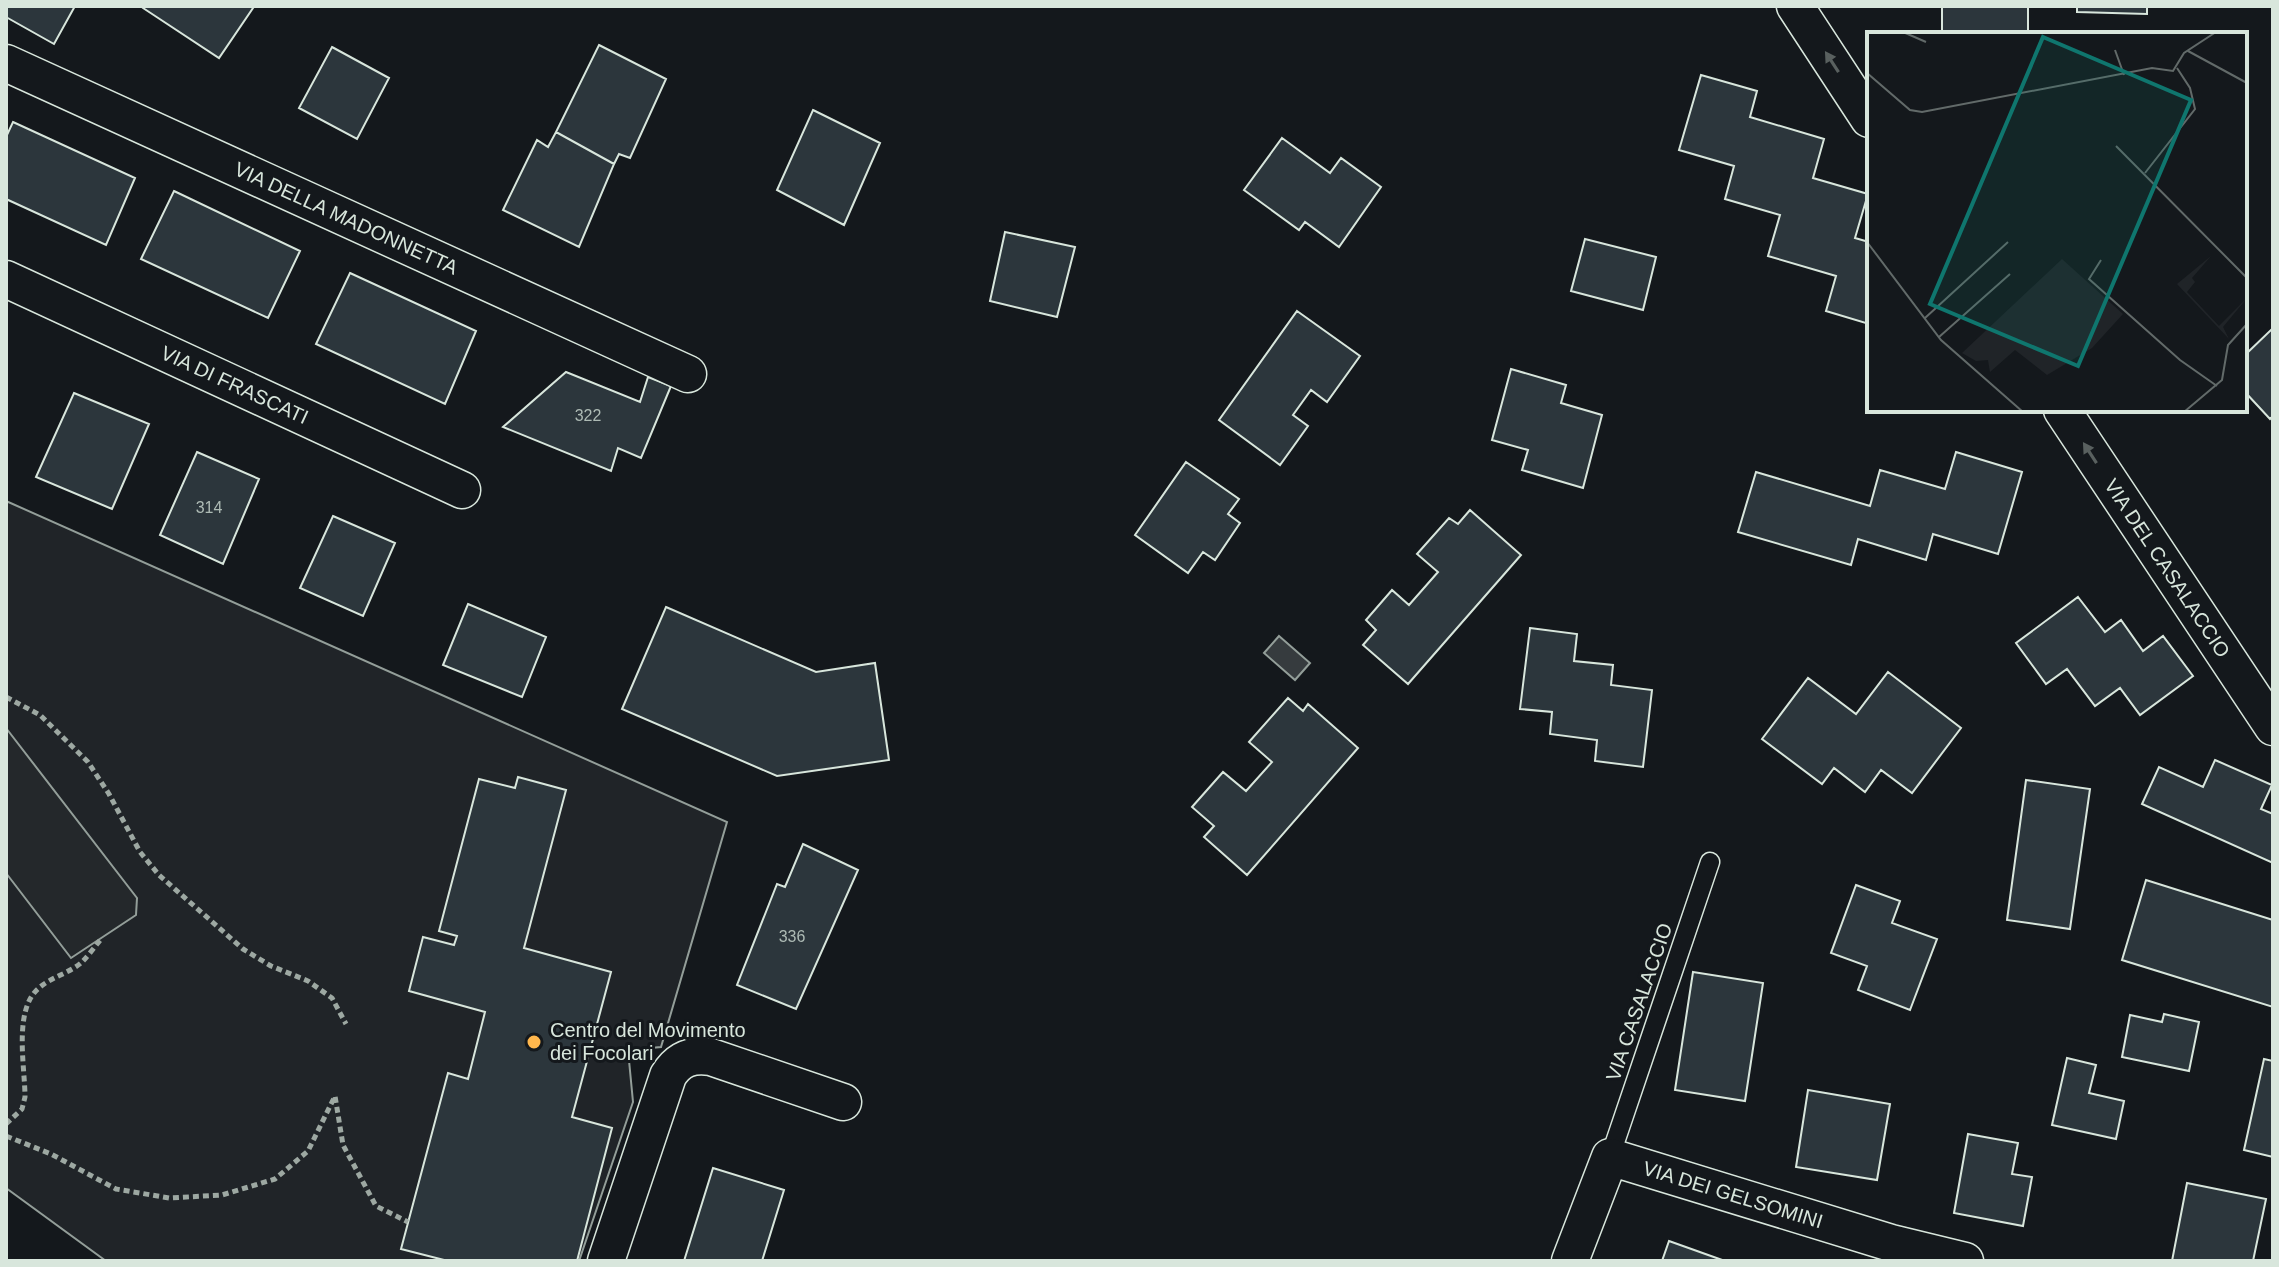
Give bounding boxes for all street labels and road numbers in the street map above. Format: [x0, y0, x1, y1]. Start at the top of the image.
street label: VIA DELLA MADONNETTA [231, 158, 462, 279]
street label: VIA DI FRASCATI [158, 341, 312, 428]
street label: VIA DEL CASALACCIO [2100, 475, 2234, 661]
street label: VIA CASALACCIO [1602, 920, 1676, 1084]
street label: VIA DEI GELSOMINI [1640, 1157, 1825, 1232]

